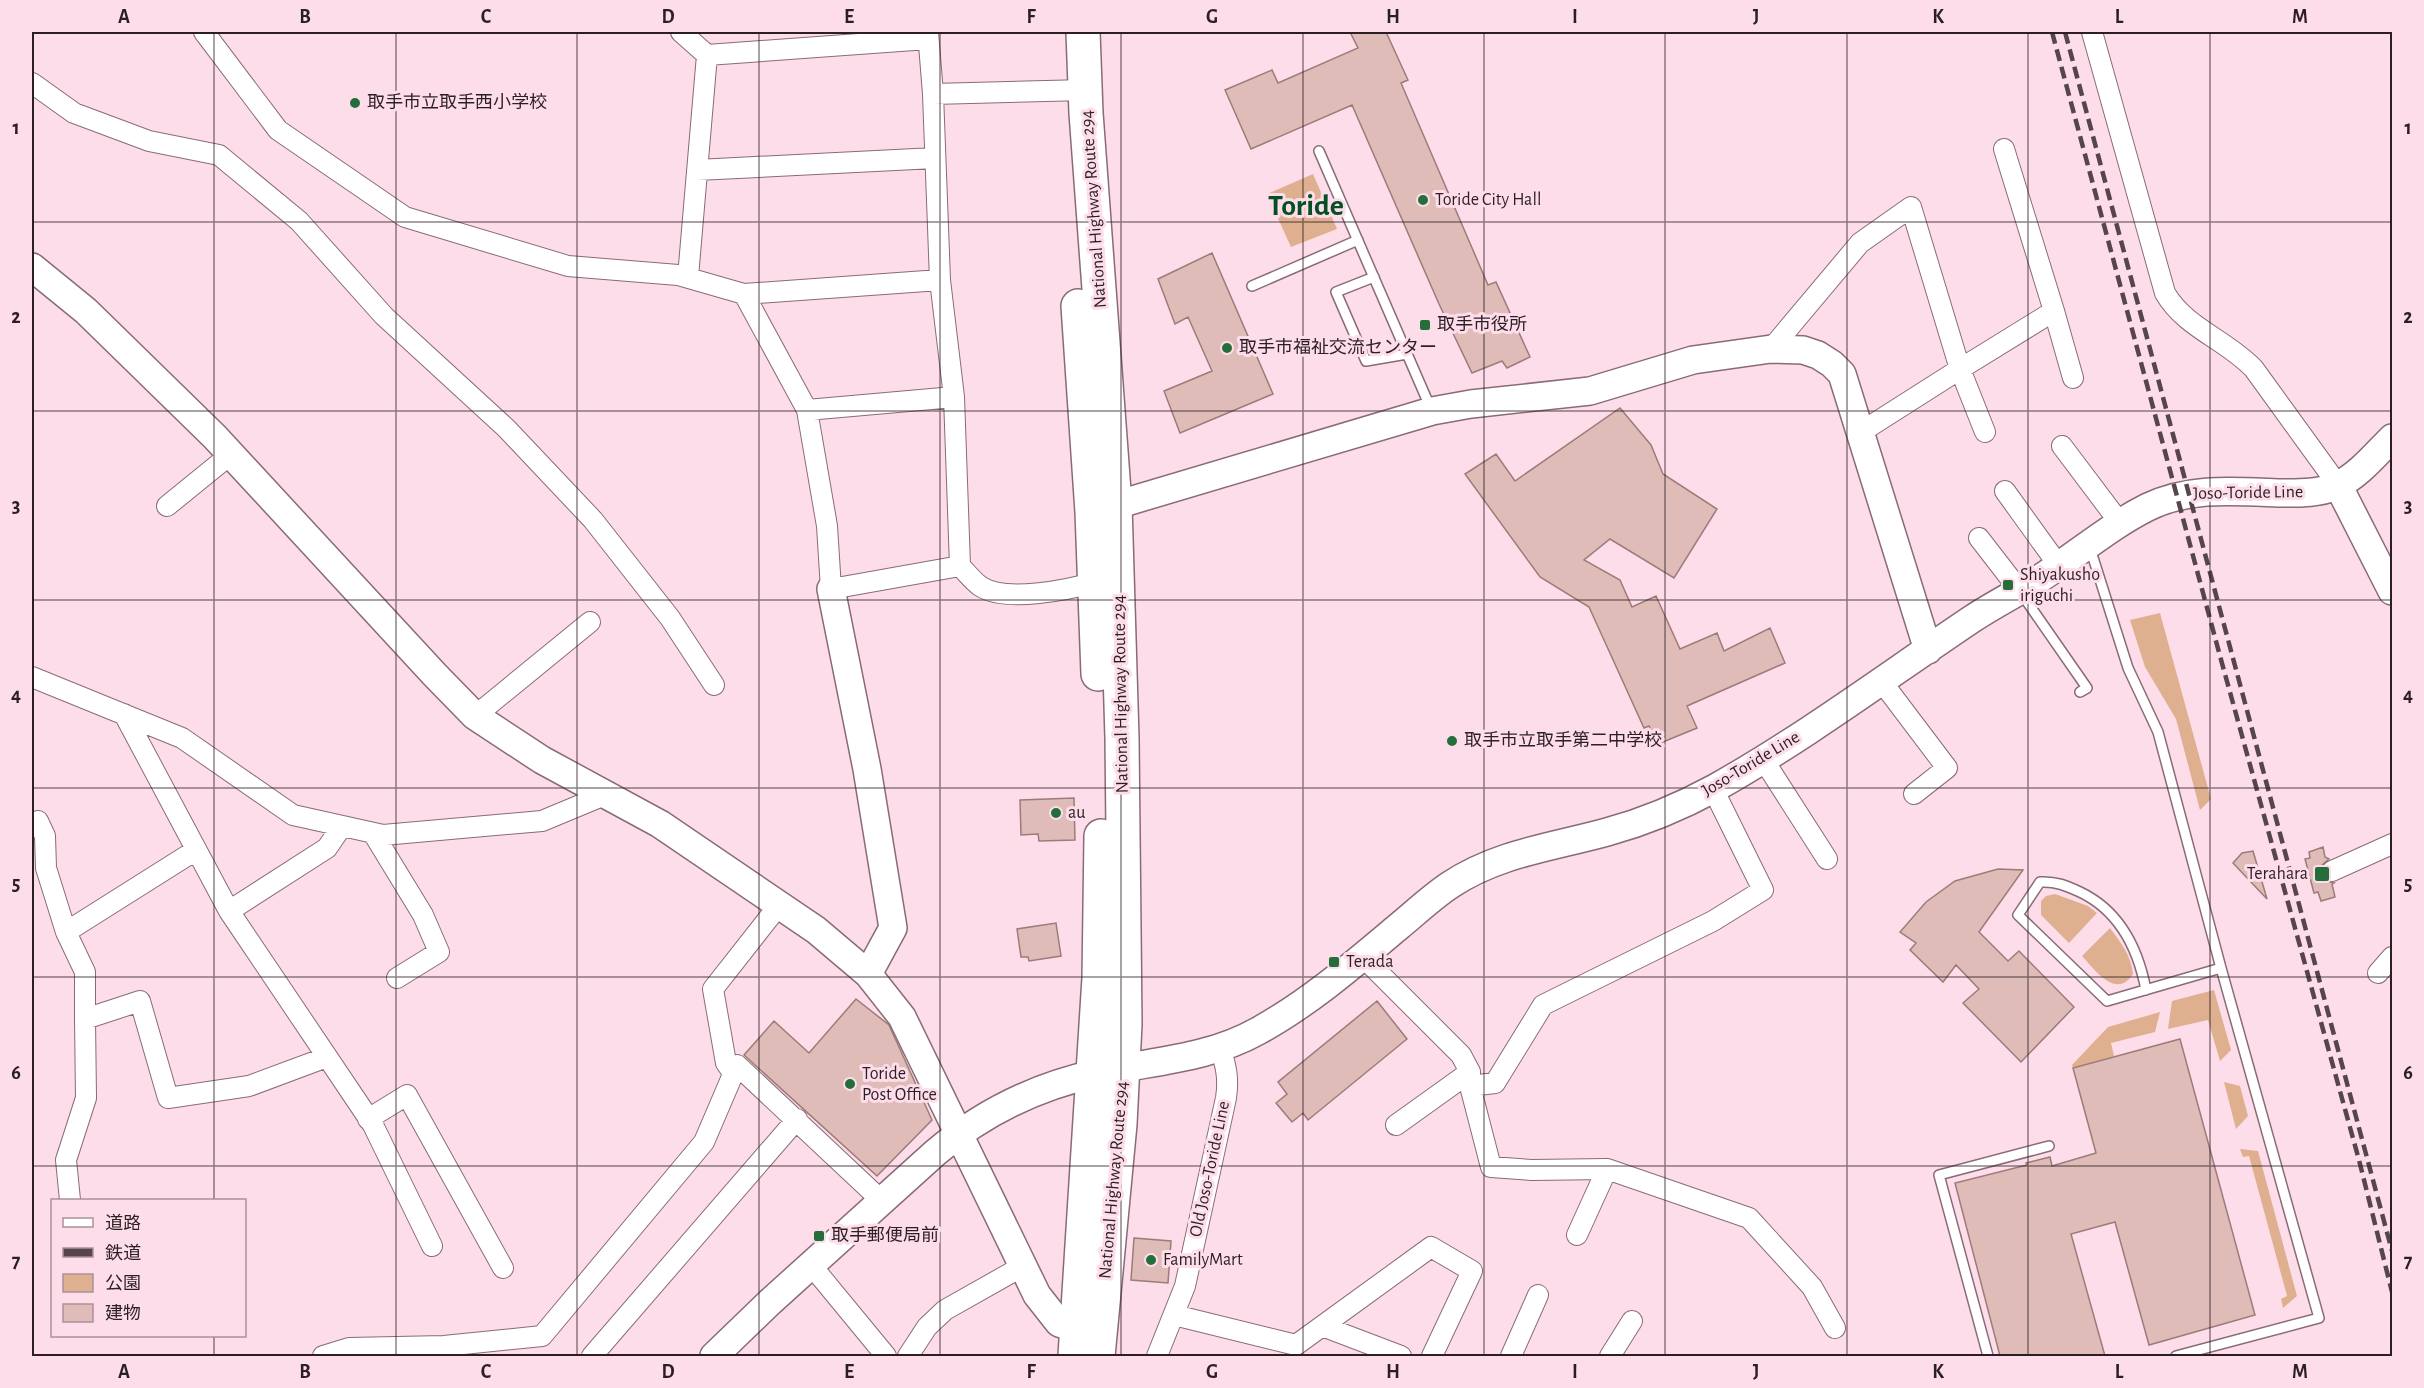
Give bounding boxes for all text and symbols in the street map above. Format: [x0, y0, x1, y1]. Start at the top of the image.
text: A [118, 7, 130, 27]
text: B [299, 7, 311, 27]
text: C [481, 7, 492, 27]
text: D [661, 7, 675, 27]
text: E [844, 7, 854, 27]
text: F [1026, 7, 1036, 27]
text: G [1206, 7, 1218, 27]
text: H [1386, 7, 1400, 27]
text: I [1572, 7, 1578, 27]
text: J [1753, 7, 1759, 27]
text: K [1932, 7, 1944, 27]
text: L [2115, 7, 2124, 27]
text: M [2292, 7, 2308, 27]
place label: 取手市立取手西小学校 [367, 92, 547, 112]
marker: 取手市立取手西小学校 [348, 96, 362, 110]
street label: National Highway Route 294 [1078, 109, 1110, 309]
text: 1 [12, 118, 20, 138]
text: 1 [2404, 118, 2412, 138]
district label: Toride [1268, 191, 1344, 221]
place label: Toride City Hall [1435, 191, 1541, 209]
marker: Toride City Hall [1416, 193, 1430, 207]
text: 2 [11, 307, 21, 327]
text: 2 [2403, 307, 2413, 327]
place label: 取手市役所 [1437, 315, 1527, 334]
marker: 取手市役所 [1418, 318, 1432, 332]
place label: 取手市福祉交流センター [1239, 338, 1437, 357]
marker: 取手市福祉交流センター [1220, 341, 1234, 355]
street label: Joso-Toride Line [2193, 483, 2303, 503]
text: 3 [12, 496, 20, 516]
text: 3 [2404, 496, 2412, 516]
place label: Shiyakusho iriguchi [2020, 566, 2100, 605]
marker: Shiyakusho iriguchi [2001, 578, 2015, 592]
street label: National Highway Route 294 [1110, 594, 1132, 793]
text: 4 [11, 685, 21, 705]
text: 4 [2403, 685, 2413, 705]
street label: Joso-Toride Line [1699, 728, 1803, 800]
place label: 取手市立取手第二中学校 [1464, 730, 1662, 750]
marker: 取手市立取手第二中学校 [1445, 734, 1459, 748]
place label: au [1068, 804, 1086, 822]
marker: au [1049, 806, 1063, 820]
place label: Terahara [2247, 865, 2308, 883]
marker: Terahara [2313, 865, 2331, 883]
text: 5 [12, 874, 20, 894]
text: 5 [2404, 874, 2412, 894]
place label: Terada [1346, 953, 1394, 971]
marker: Terada [1327, 955, 1341, 969]
text: 6 [11, 1063, 21, 1083]
text: 6 [2403, 1063, 2413, 1083]
place label: Toride Post Office [862, 1065, 937, 1104]
marker: Toride Post Office [843, 1077, 857, 1091]
street label: National Highway Route 294 [1096, 1080, 1132, 1280]
street label: Old Joso-Toride Line [1187, 1099, 1233, 1239]
legend [51, 1199, 246, 1337]
text: 道路 [105, 1213, 141, 1233]
place label: 取手郵便局前 [831, 1225, 939, 1245]
marker: 取手郵便局前 [812, 1229, 826, 1243]
text: 鉄道 [105, 1243, 141, 1263]
text: 7 [12, 1251, 21, 1271]
place label: FamilyMart [1163, 1251, 1243, 1269]
text: 7 [2404, 1251, 2413, 1271]
marker: FamilyMart [1144, 1253, 1158, 1267]
text: 公園 [105, 1274, 141, 1293]
text: 建物 [105, 1303, 141, 1323]
text: A [118, 1362, 130, 1382]
text: B [299, 1362, 311, 1382]
text: C [481, 1362, 492, 1382]
text: D [661, 1362, 675, 1382]
text: E [844, 1362, 854, 1382]
text: F [1026, 1362, 1036, 1382]
text: G [1206, 1362, 1218, 1382]
text: H [1386, 1362, 1400, 1382]
text: I [1572, 1362, 1578, 1382]
text: J [1753, 1362, 1759, 1382]
text: K [1932, 1362, 1944, 1382]
text: L [2115, 1362, 2124, 1382]
text: M [2292, 1362, 2308, 1382]

